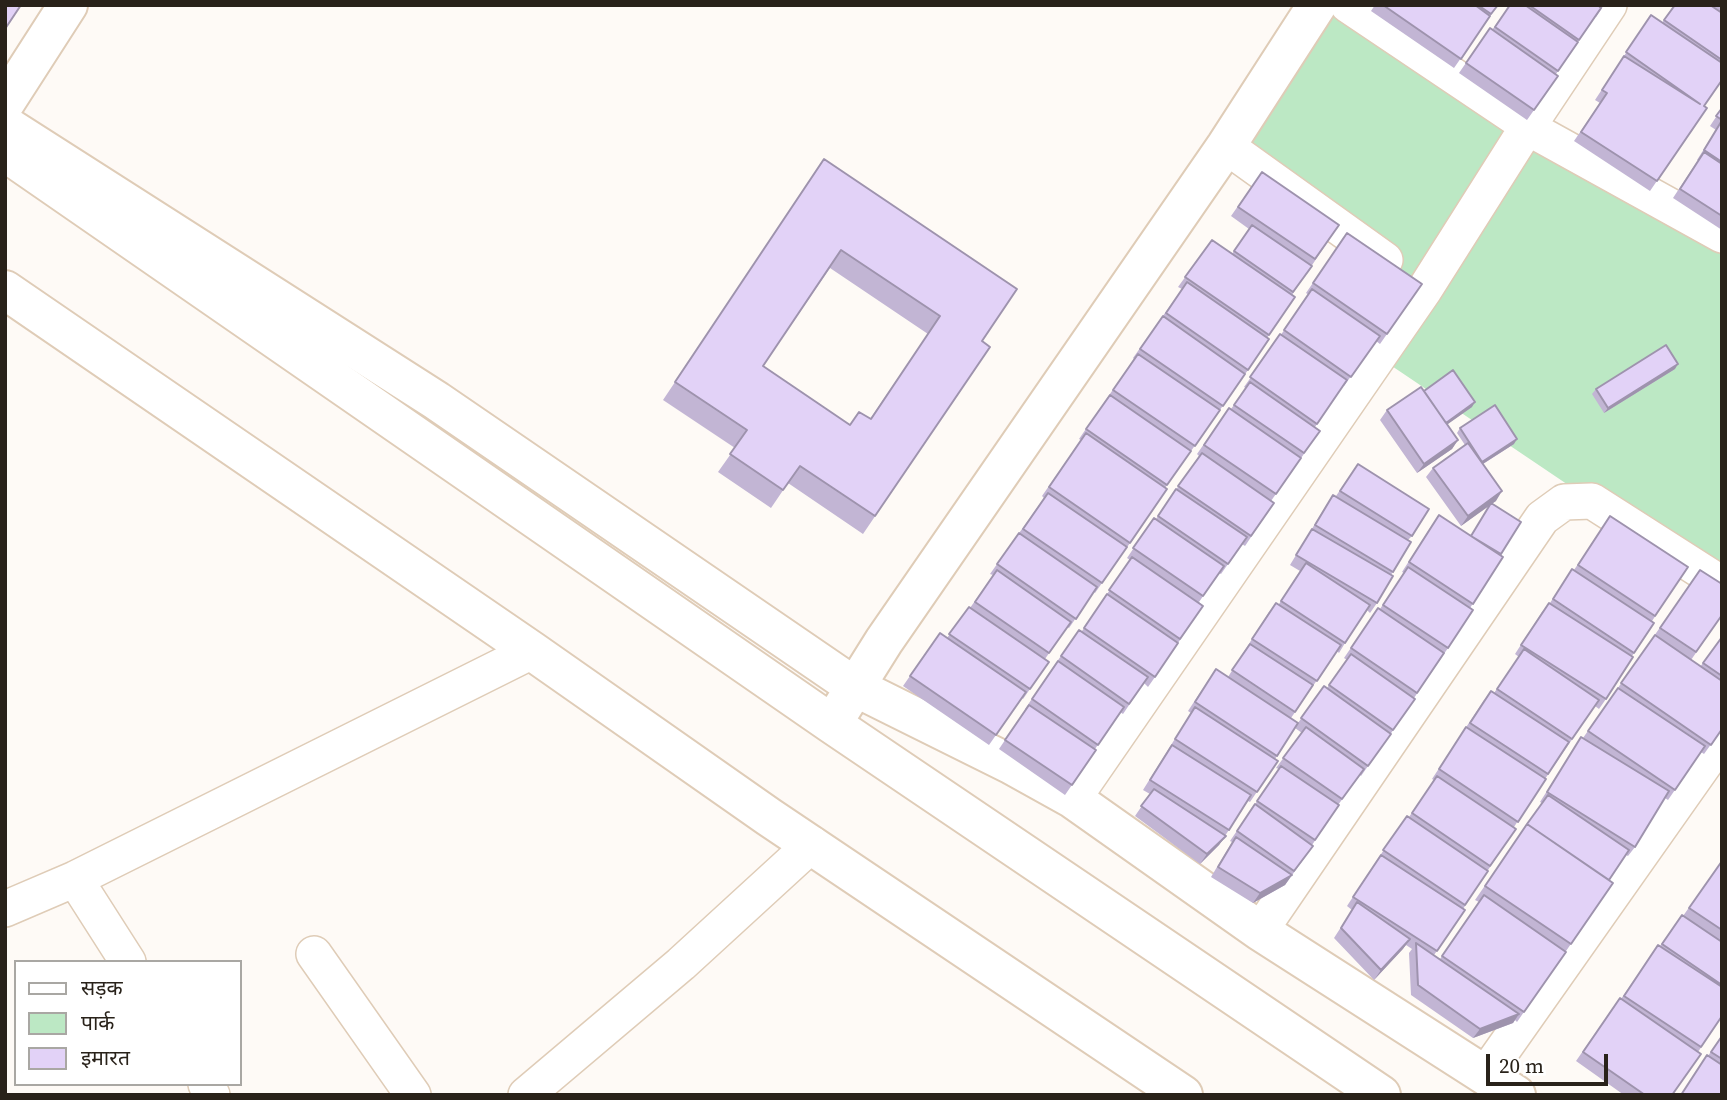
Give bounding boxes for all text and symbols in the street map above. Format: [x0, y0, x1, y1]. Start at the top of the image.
legend [14, 960, 242, 1086]
text: सड़क [81, 973, 123, 1002]
text: पार्क [81, 1008, 115, 1037]
scale bar [1489, 1040, 1612, 1084]
text: इमारत [81, 1043, 130, 1072]
text: 20 m [1499, 1051, 1544, 1080]

